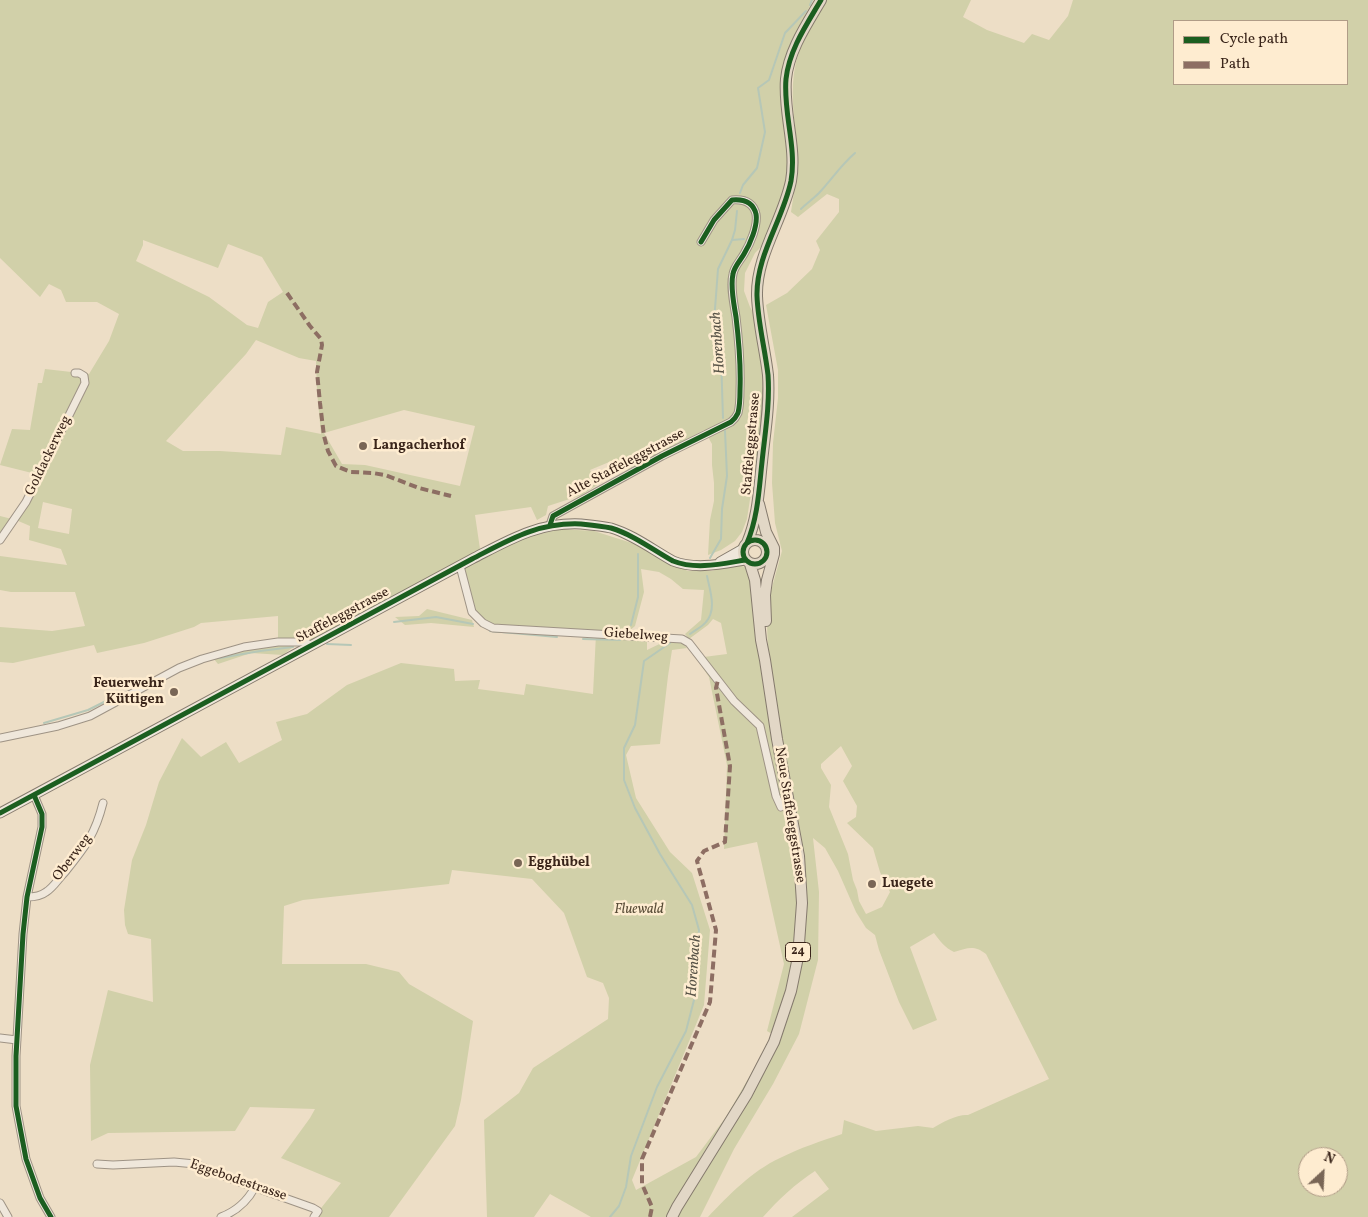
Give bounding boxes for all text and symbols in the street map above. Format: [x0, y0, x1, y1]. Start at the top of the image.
legend [1173, 20, 1348, 85]
text: Cycle path [1220, 29, 1288, 50]
text: Path [1220, 54, 1250, 75]
water label: Horenbach [708, 311, 730, 375]
street label: Staffeleggstrasse [739, 392, 765, 496]
street label: Goldackerweg [22, 413, 76, 499]
street label: Alte Staffeleggstrasse [564, 426, 688, 502]
place label: Langacherhof [373, 438, 465, 454]
marker: Langacherhof [357, 440, 369, 452]
street label: Staffeleggstrasse [294, 584, 392, 648]
street label: Giebelweg [603, 625, 669, 647]
place label: Feuerwehr Küttigen [93, 676, 164, 709]
marker: Feuerwehr Küttigen [168, 686, 180, 698]
street label: Neue Staffeleggstrasse [770, 746, 808, 884]
street label: Oberweg [50, 831, 96, 885]
place label: Egghübel [528, 855, 590, 871]
marker: Egghübel [512, 857, 524, 869]
place label: Luegete [882, 876, 933, 892]
marker: Luegete [866, 878, 878, 890]
park label: Fluewald [614, 902, 664, 918]
water label: Horenbach [684, 934, 706, 998]
road number: 24 [786, 942, 810, 962]
north arrow [1298, 1147, 1348, 1197]
text: N [1320, 1148, 1338, 1170]
street label: Eggebodestrasse [187, 1157, 289, 1205]

